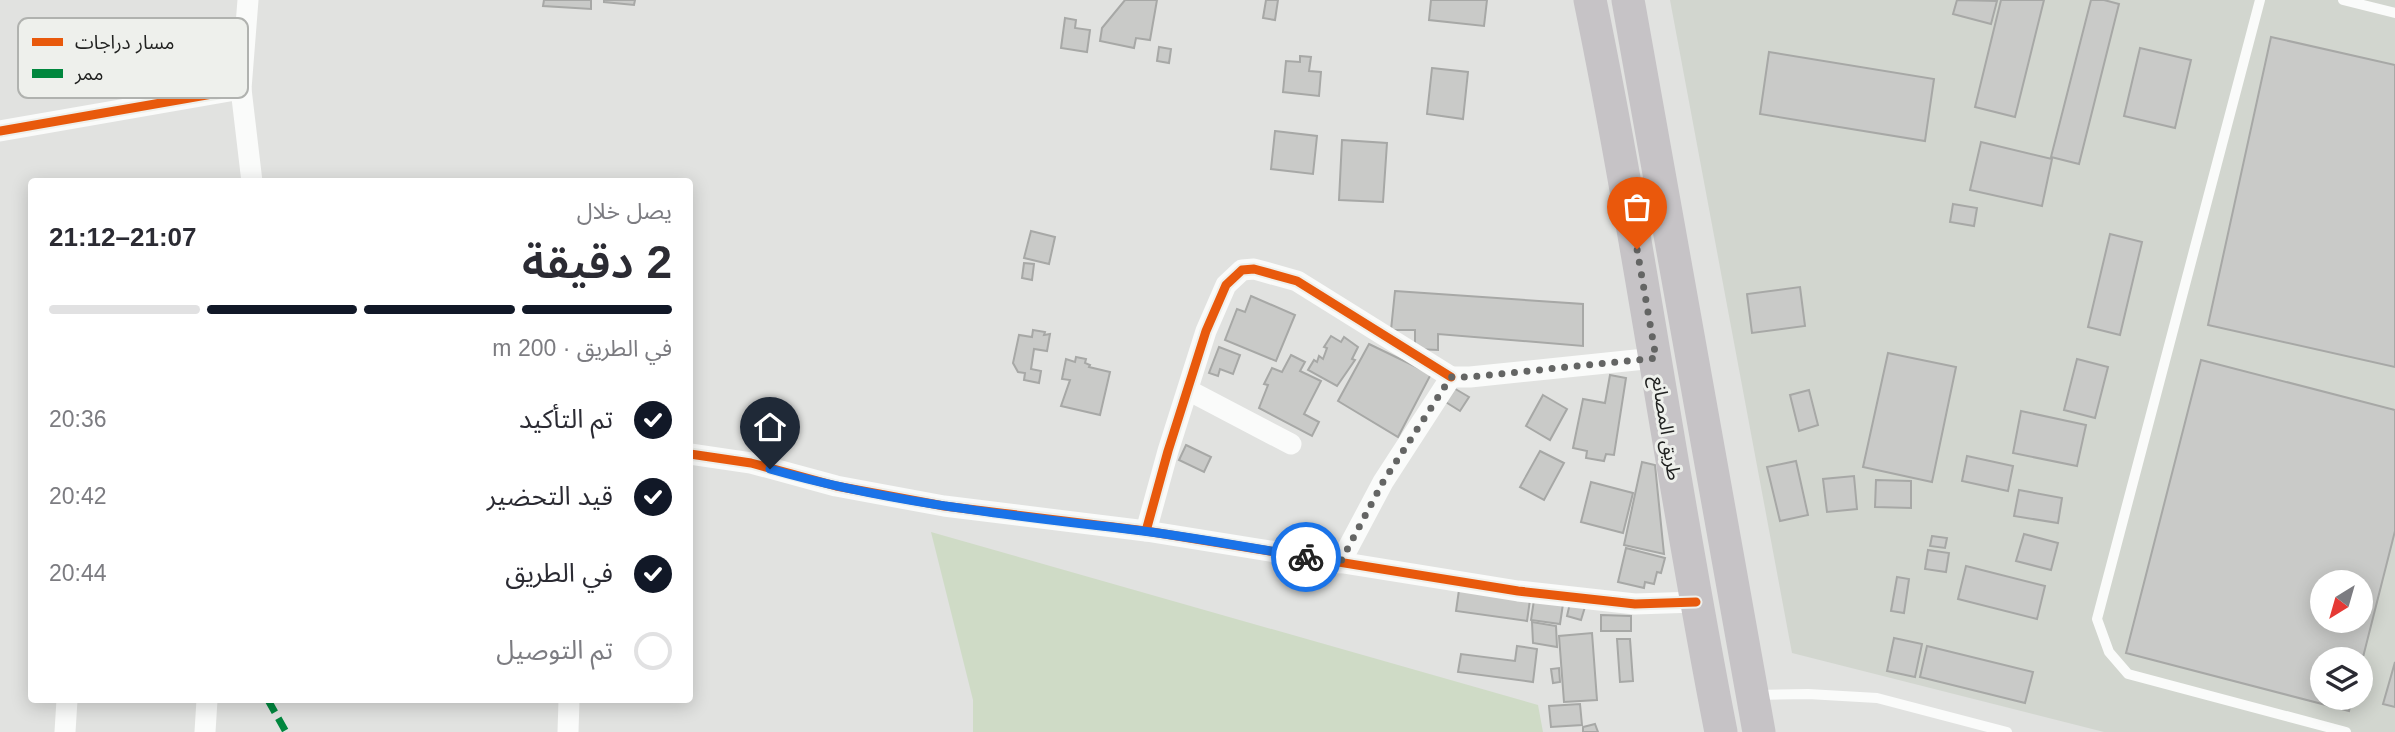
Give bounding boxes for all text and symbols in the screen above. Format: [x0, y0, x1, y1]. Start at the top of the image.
legend [18, 18, 248, 98]
text: مسار دراجات [75, 32, 175, 54]
text: ممر [74, 63, 103, 85]
pin [1607, 177, 1667, 249]
icon: bag [1618, 188, 1656, 226]
text: يصل خلال [577, 198, 672, 224]
text: 21:07–21:12 [49, 222, 196, 252]
text: 2 دقيقة [522, 236, 672, 288]
text: في الطريق · 200 m [492, 335, 672, 361]
street label: طريق المصانع [1644, 374, 1685, 482]
pin [740, 397, 800, 469]
icon: check [634, 401, 672, 439]
text: تم التأكيد [519, 404, 613, 434]
text: 20:36 [49, 406, 107, 432]
icon: home [751, 408, 789, 446]
icon: check [634, 478, 672, 516]
text: قيد التحضير [487, 481, 613, 511]
text: 20:42 [49, 483, 107, 509]
courier [1271, 522, 1341, 592]
icon: bike [1287, 538, 1325, 576]
icon: check [634, 555, 672, 593]
text: في الطريق [505, 558, 613, 588]
text: 20:44 [49, 560, 107, 586]
north arrow [2310, 570, 2373, 634]
map controls [2310, 570, 2373, 710]
text: تم التوصيل [496, 635, 613, 665]
button: layers [2310, 647, 2373, 710]

